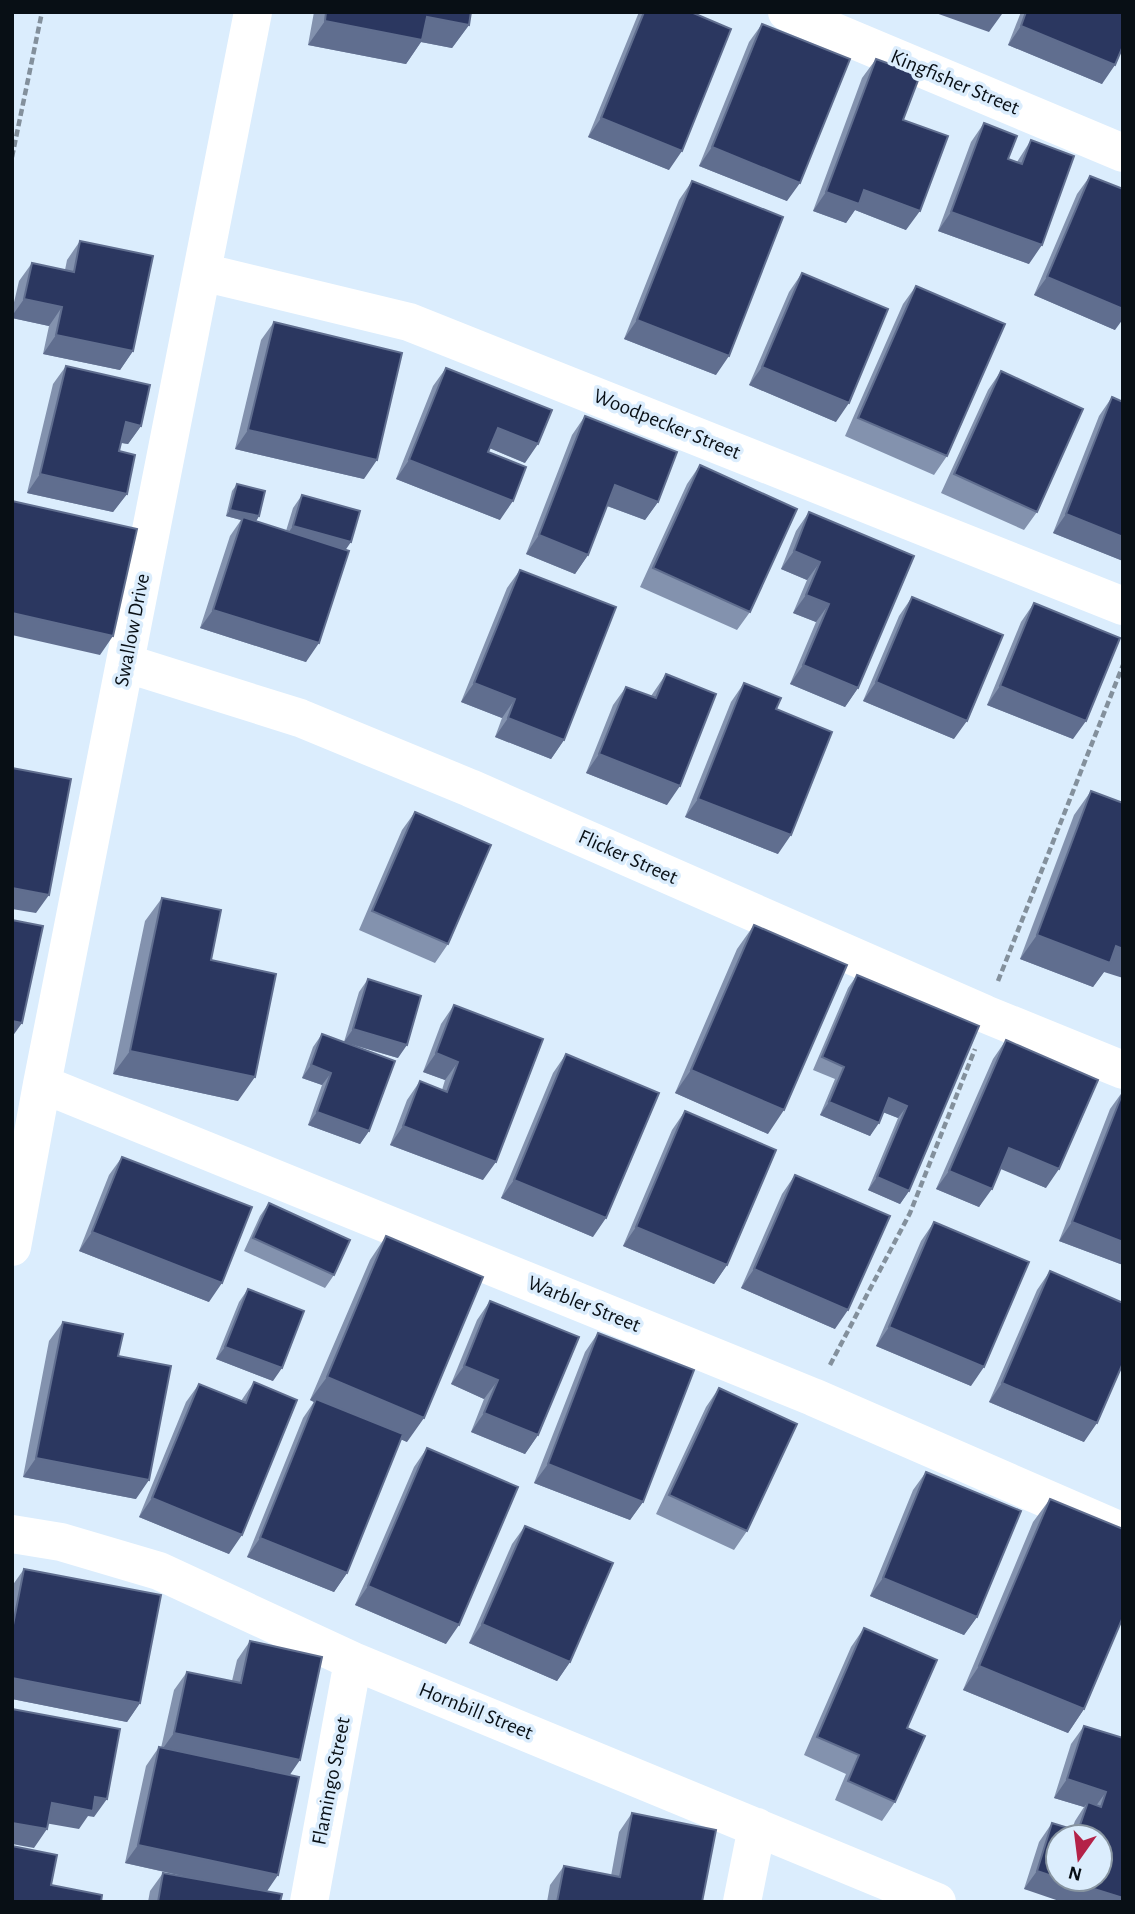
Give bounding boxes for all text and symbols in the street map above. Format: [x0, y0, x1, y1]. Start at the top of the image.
street label: Kingfisher Street [888, 46, 1023, 119]
street label: Woodpecker Street [591, 385, 744, 463]
street label: Swallow Drive [111, 572, 153, 688]
street label: Flicker Street [575, 826, 681, 888]
street label: Warbler Street [525, 1272, 643, 1336]
street label: Hornbill Street [416, 1679, 536, 1743]
street label: Flamingo Street [308, 1715, 354, 1847]
north arrow [1044, 1823, 1114, 1893]
text: N [1067, 1862, 1084, 1884]

